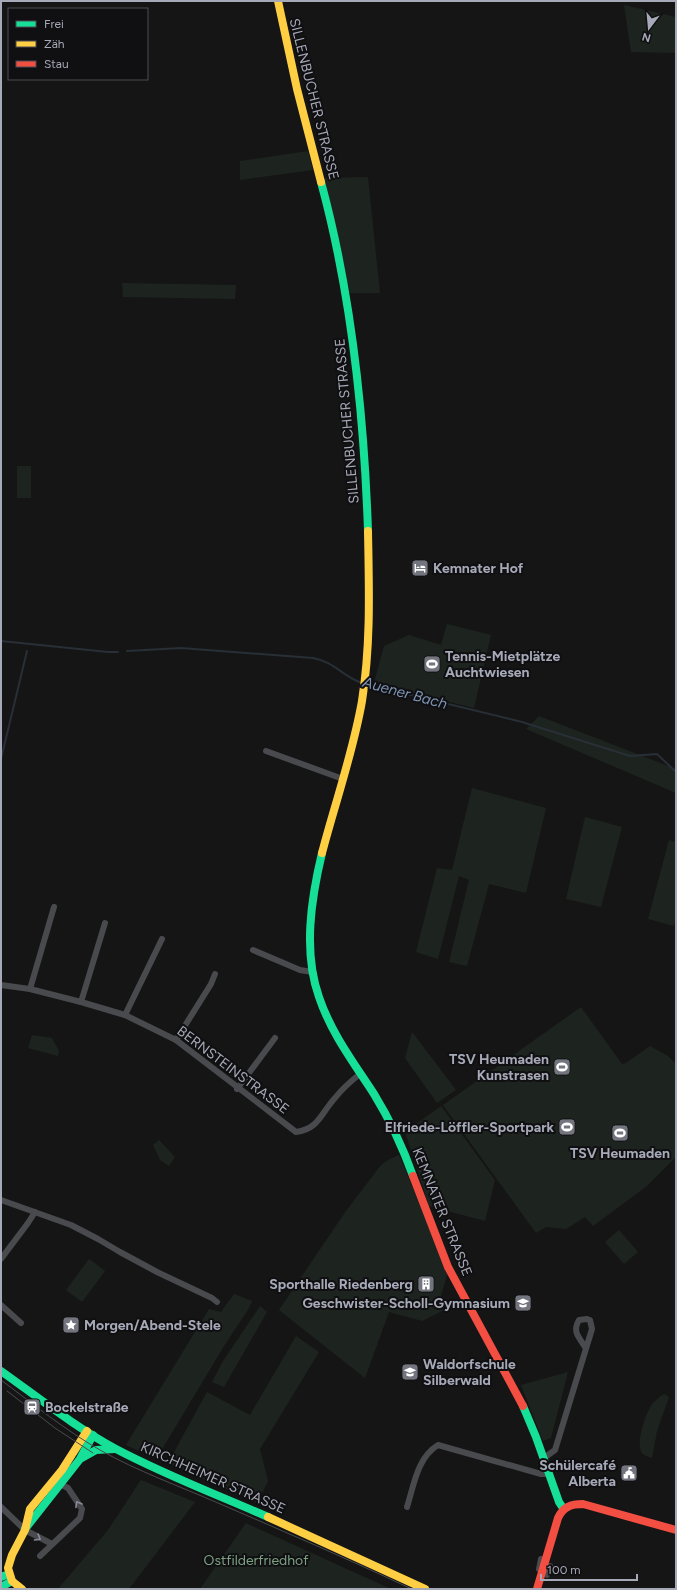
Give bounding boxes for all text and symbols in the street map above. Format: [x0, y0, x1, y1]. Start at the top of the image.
legend [8, 8, 148, 80]
north arrow [629, 8, 669, 48]
text: Frei [44, 17, 64, 31]
street label: SILLENBUCHER STRASSE [286, 17, 342, 181]
text: N [640, 30, 652, 45]
text: Zäh [44, 37, 65, 51]
text: Stau [44, 57, 69, 71]
street label: SILLENBUCHER STRASSE [331, 338, 363, 504]
hotel icon: Kemnater Hof [410, 558, 430, 578]
place label: Kemnater Hof [433, 560, 524, 577]
place label: Tennis-Mietplätze Auchtwiesen [445, 648, 560, 681]
sports icon: Tennis-Mietplätze Auchtwiesen [422, 654, 442, 674]
water label: Auener Bach [360, 673, 449, 713]
street label: BERNSTEINSTRASSE [174, 1022, 292, 1118]
place label: TSV Heumaden Kunstrasen [449, 1051, 549, 1084]
sports icon: TSV Heumaden Kunstrasen [552, 1057, 572, 1077]
sports icon: Elfriede-Löffler-Sportpark [557, 1117, 577, 1137]
place label: Elfriede-Löffler-Sportpark [385, 1119, 554, 1136]
sports icon: TSV Heumaden [610, 1123, 630, 1143]
street label: KEMNATER STRASSE [408, 1145, 476, 1279]
place label: TSV Heumaden [570, 1145, 670, 1162]
building icon: Sporthalle Riedenberg [416, 1274, 436, 1294]
place label: Sporthalle Riedenberg [269, 1276, 413, 1293]
school or university icon: Geschwister-Scholl-Gymnasium [513, 1293, 533, 1313]
place label: Geschwister-Scholl-Gymnasium [302, 1295, 510, 1312]
place icon: Morgen/Abend-Stele [61, 1315, 81, 1335]
place label: Morgen/Abend-Stele [84, 1317, 221, 1334]
place label: Waldorfschule Silberwald [423, 1356, 516, 1389]
school or university icon: Waldorfschule Silberwald [400, 1362, 420, 1382]
station icon: Bockelstraße [22, 1397, 42, 1417]
place label: Bockelstraße [45, 1399, 129, 1416]
street label: KIRCHHEIMER STRASSE [138, 1438, 288, 1518]
place label: Schülercafé Alberta [539, 1457, 616, 1490]
public building icon: Schülercafé Alberta [619, 1463, 639, 1483]
one-way arrow [75, 1501, 83, 1508]
one-way arrow [34, 1533, 41, 1540]
park label: Ostfilderfriedhof [204, 1552, 309, 1569]
scale bar [541, 1556, 637, 1582]
text: 100 m [547, 1563, 581, 1577]

